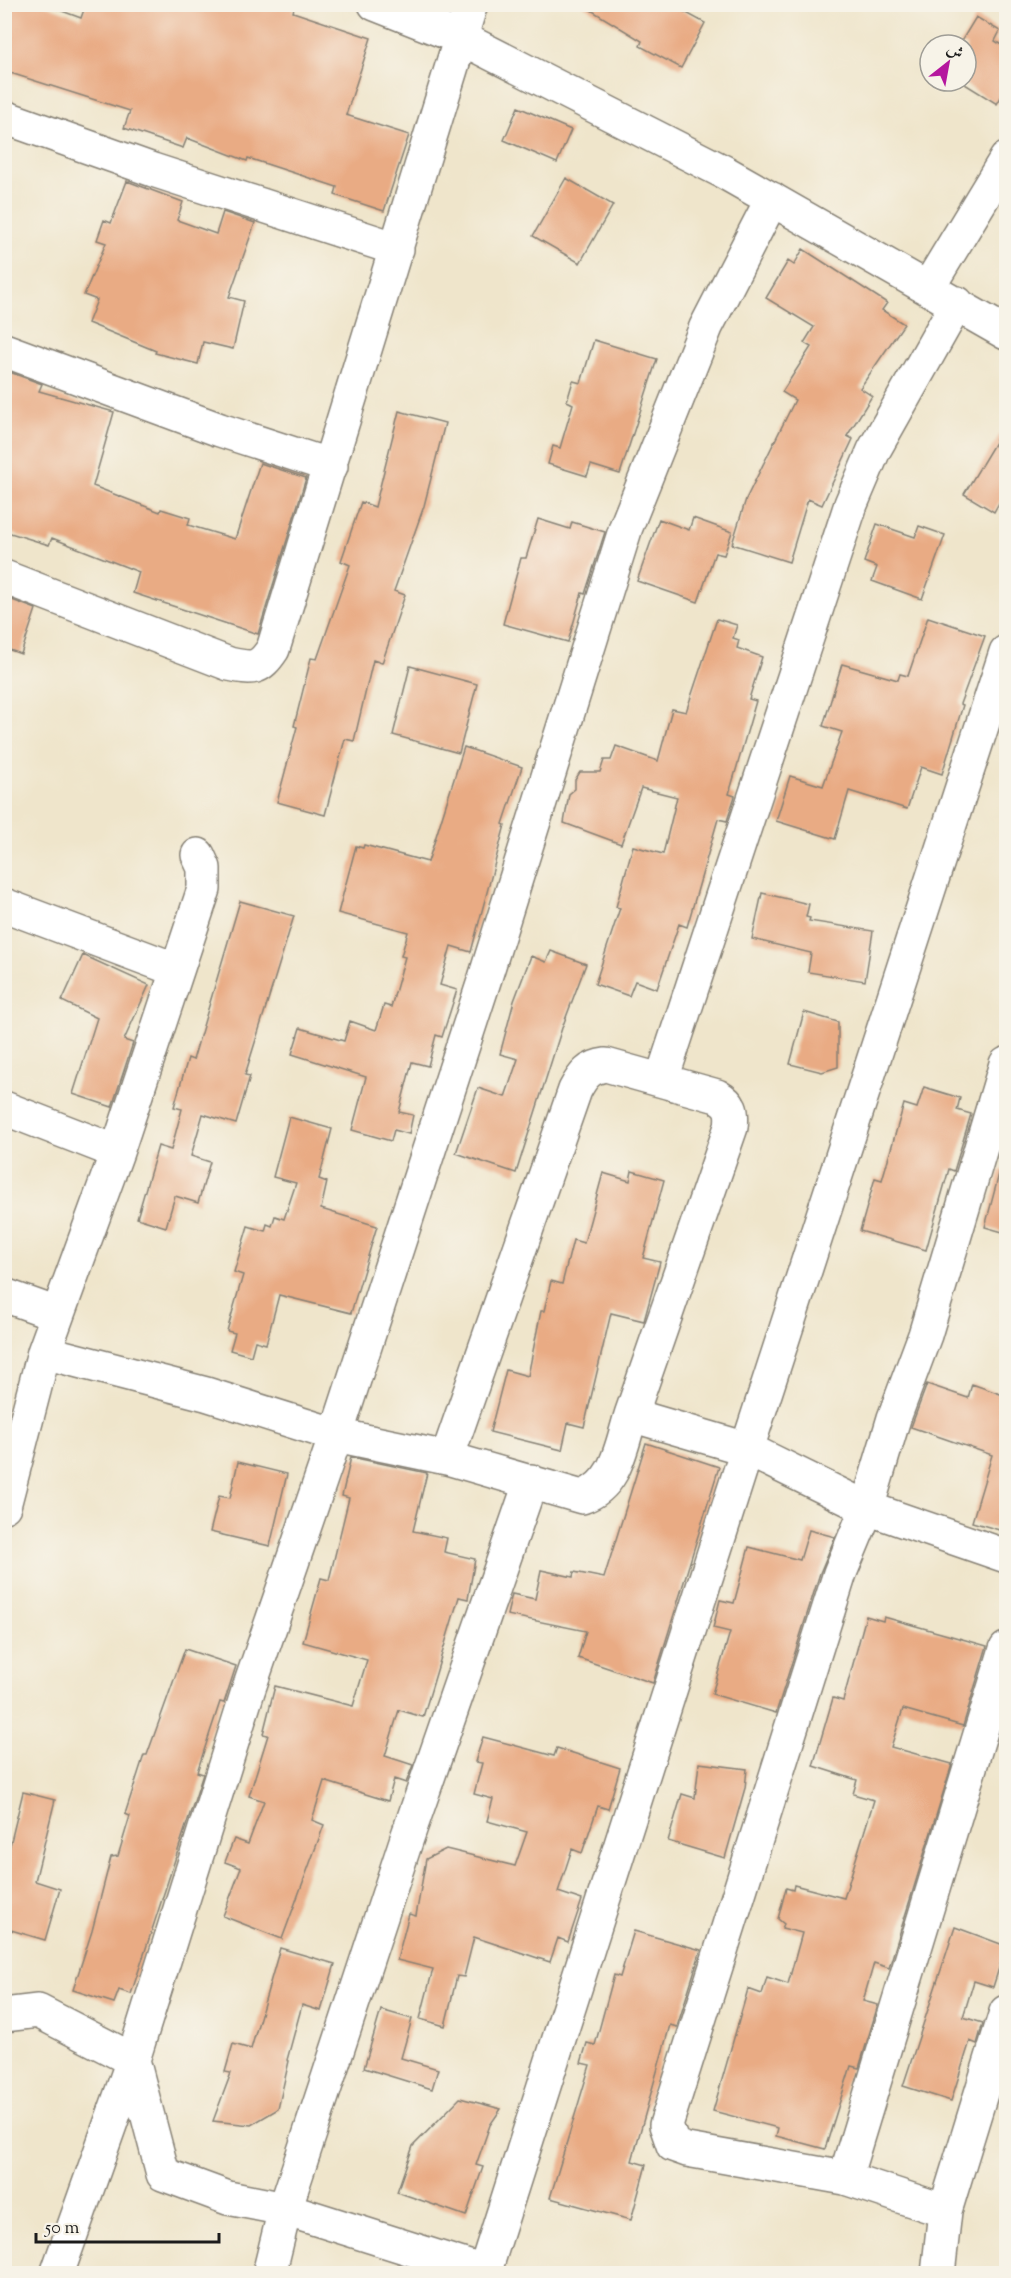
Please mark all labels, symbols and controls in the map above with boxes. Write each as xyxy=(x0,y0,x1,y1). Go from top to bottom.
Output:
north arrow xyxy=(918,33,978,93)
text: ش xyxy=(942,38,967,66)
scale bar xyxy=(36,2206,219,2244)
text: 50 m xyxy=(44,2216,80,2242)

